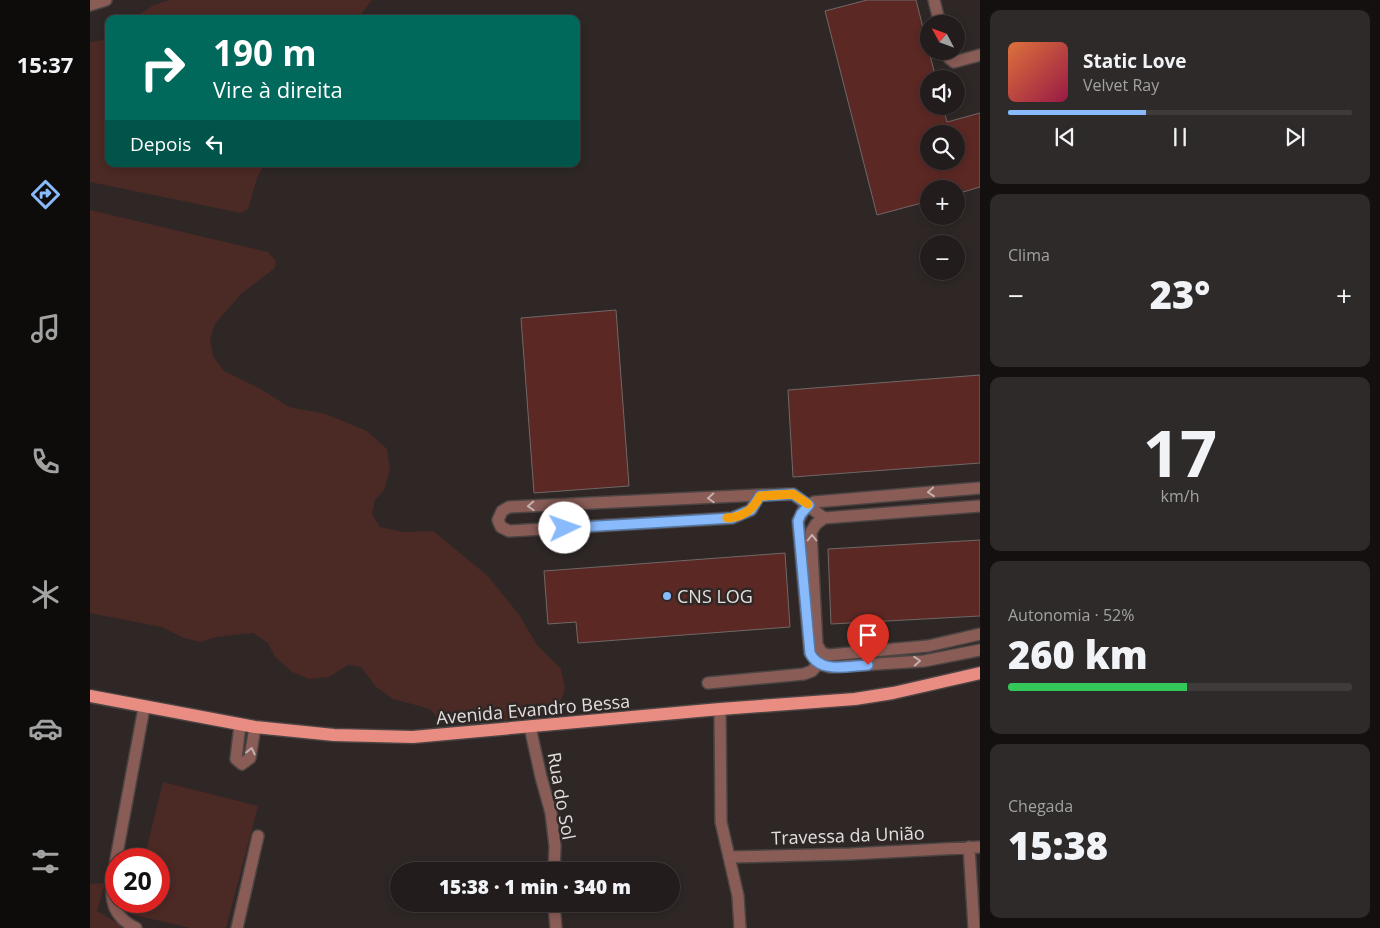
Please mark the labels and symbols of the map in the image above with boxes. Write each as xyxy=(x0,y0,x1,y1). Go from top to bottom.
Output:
north arrow xyxy=(920,15,965,60)
one-way arrow xyxy=(927,486,935,497)
one-way arrow xyxy=(707,492,715,503)
one-way arrow xyxy=(527,501,535,512)
position arrow xyxy=(538,501,590,553)
one-way arrow xyxy=(807,534,817,542)
place label: CNS LOG xyxy=(677,584,753,608)
marker: CNS LOG xyxy=(661,590,673,602)
pin xyxy=(847,614,889,665)
one-way arrow xyxy=(913,656,921,667)
street label: Avenida Evandro Bessa xyxy=(435,689,631,729)
one-way arrow xyxy=(245,747,255,756)
street label: Rua do Sol xyxy=(542,750,582,842)
street label: Travessa da União xyxy=(771,820,925,850)
speed limit sign: 20 xyxy=(105,848,170,913)

